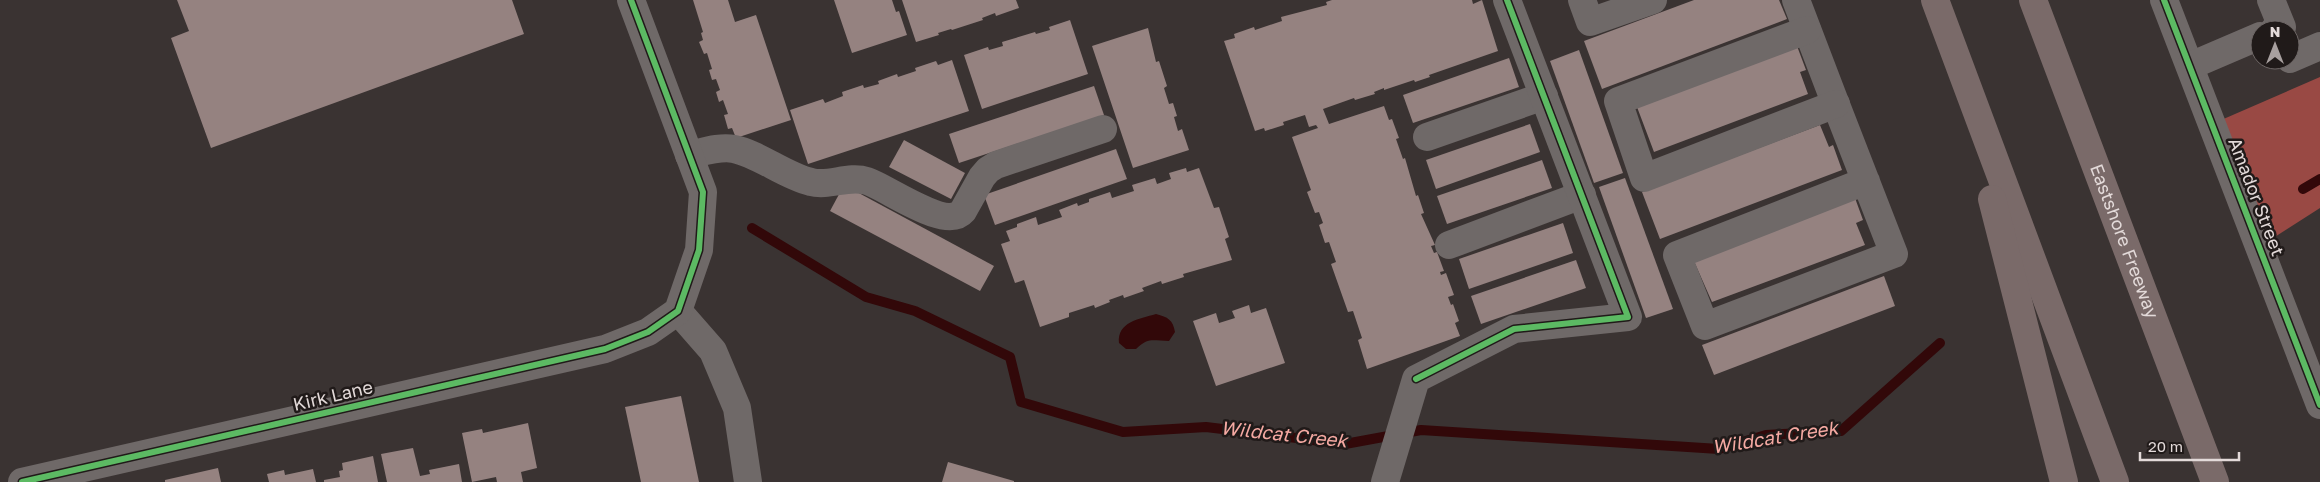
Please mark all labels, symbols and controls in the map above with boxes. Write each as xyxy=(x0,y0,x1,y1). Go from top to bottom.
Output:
north arrow xyxy=(2250,20,2300,70)
text: N xyxy=(2270,23,2280,40)
street label: Amador Street xyxy=(2224,134,2290,259)
street label: Eastshore Freeway xyxy=(2086,161,2164,321)
street label: Kirk Lane xyxy=(291,375,375,415)
water label: Wildcat Creek xyxy=(1220,415,1351,452)
water label: Wildcat Creek xyxy=(1710,415,1842,458)
scale bar xyxy=(2140,430,2239,462)
text: 20 m xyxy=(2148,437,2183,455)

